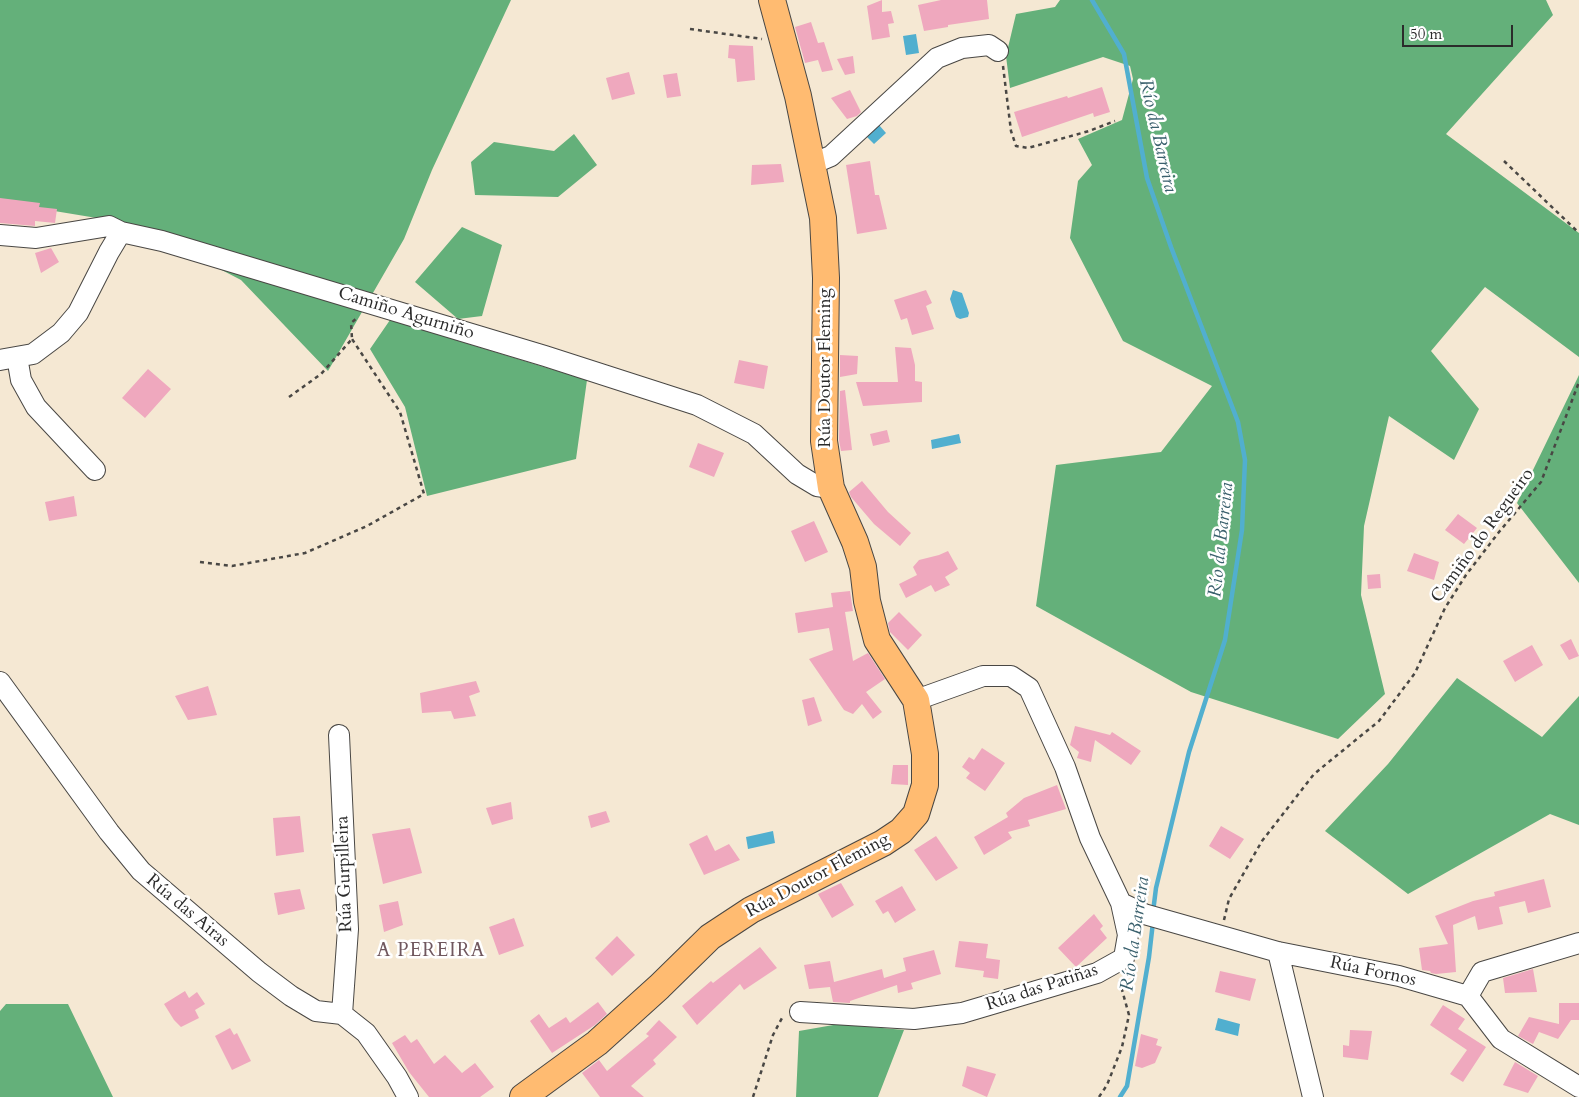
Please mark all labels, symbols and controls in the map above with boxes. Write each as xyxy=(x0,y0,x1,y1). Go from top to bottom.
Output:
scale bar xyxy=(1404,15,1515,47)
text: 50 m xyxy=(1410,24,1442,44)
water label: Río da Barreira xyxy=(1133,77,1181,195)
street label: Camiño Agurniño xyxy=(335,283,477,345)
street label: Rúa Doutor Fleming xyxy=(815,288,837,448)
street label: Camiño do Regueiro xyxy=(1427,465,1539,607)
water label: Río da Barreira xyxy=(1205,481,1239,599)
street label: Rúa Gurpilleira xyxy=(332,815,358,933)
street label: Rúa Doutor Fleming xyxy=(742,829,894,923)
street label: Rúa das Airas xyxy=(141,870,233,952)
water label: Río da Barreira xyxy=(1117,875,1155,993)
district label: A PEREIRA xyxy=(376,941,486,963)
street label: Rúa Fornos xyxy=(1328,952,1418,992)
street label: Rúa das Patiñas xyxy=(983,960,1101,1016)

